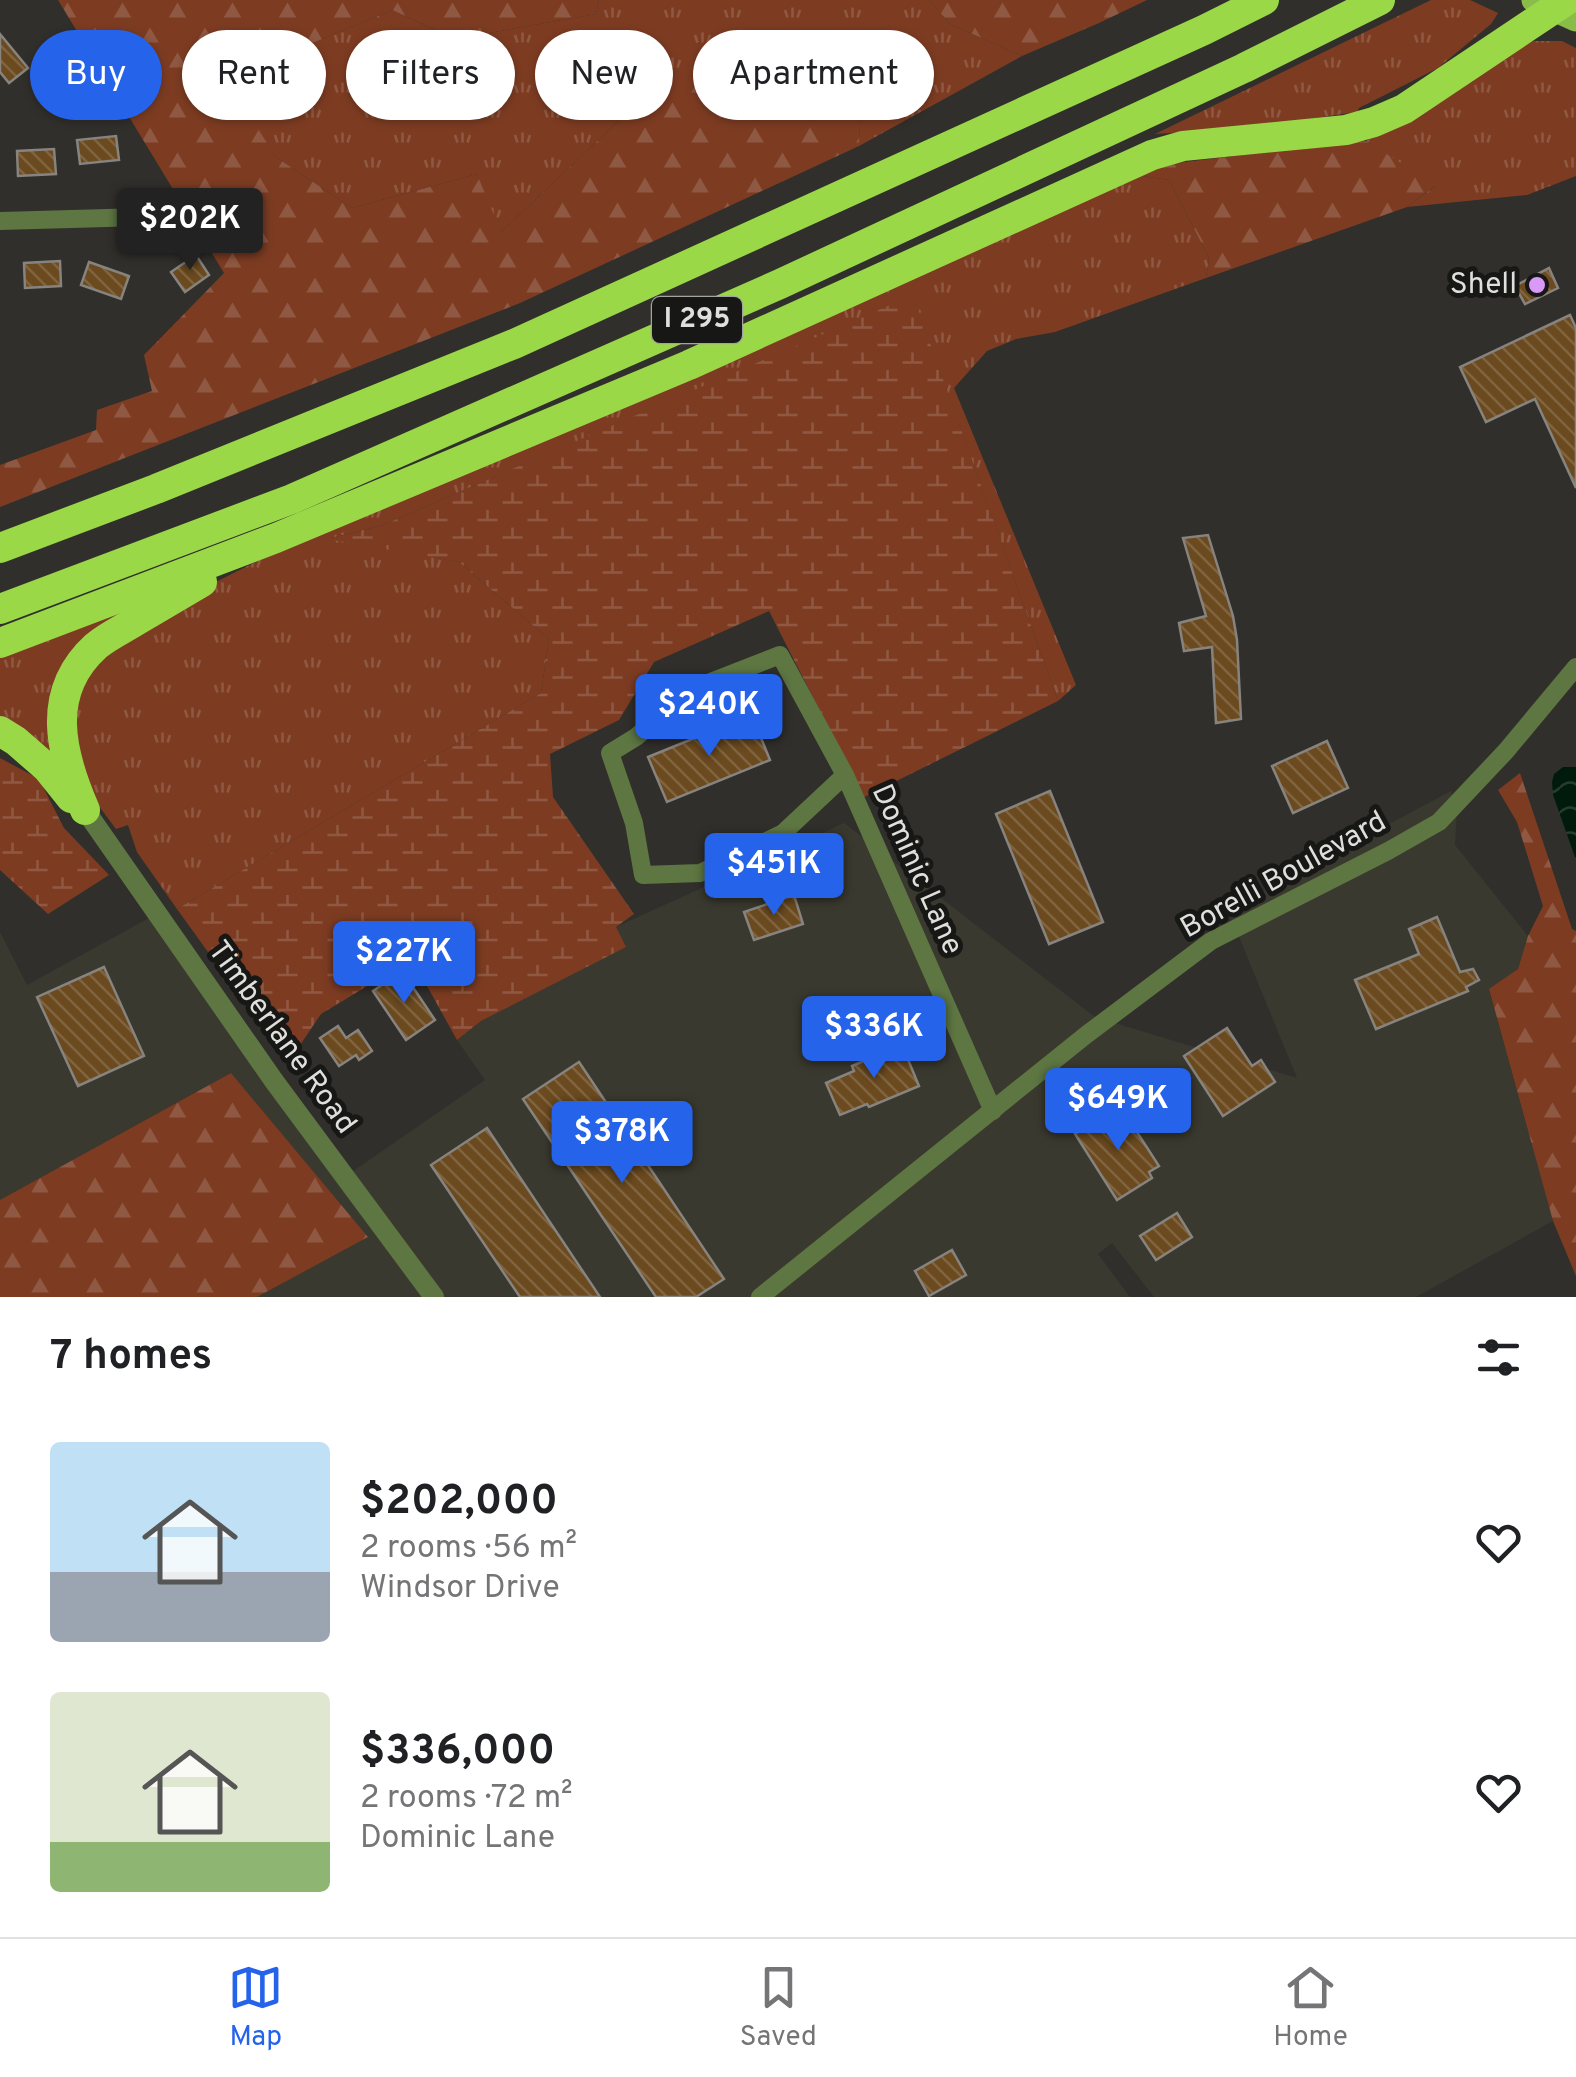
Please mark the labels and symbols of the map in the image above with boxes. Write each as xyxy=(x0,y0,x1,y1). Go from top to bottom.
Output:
pin: $202K xyxy=(120,188,260,273)
place label: Shell xyxy=(1450,267,1517,304)
marker: Shell xyxy=(1526,274,1548,296)
road number: I 295 xyxy=(652,297,742,343)
pin: $240K xyxy=(639,674,779,759)
street label: Dominic Lane xyxy=(862,779,970,961)
street label: Borelli Boulevard xyxy=(1175,804,1393,948)
pin: $451K xyxy=(704,833,844,918)
pin: $227K xyxy=(334,921,474,1006)
street label: Timberlane Road xyxy=(198,934,364,1142)
pin: $336K xyxy=(804,996,944,1081)
pin: $649K xyxy=(1048,1068,1188,1153)
pin: $378K xyxy=(552,1101,692,1186)

